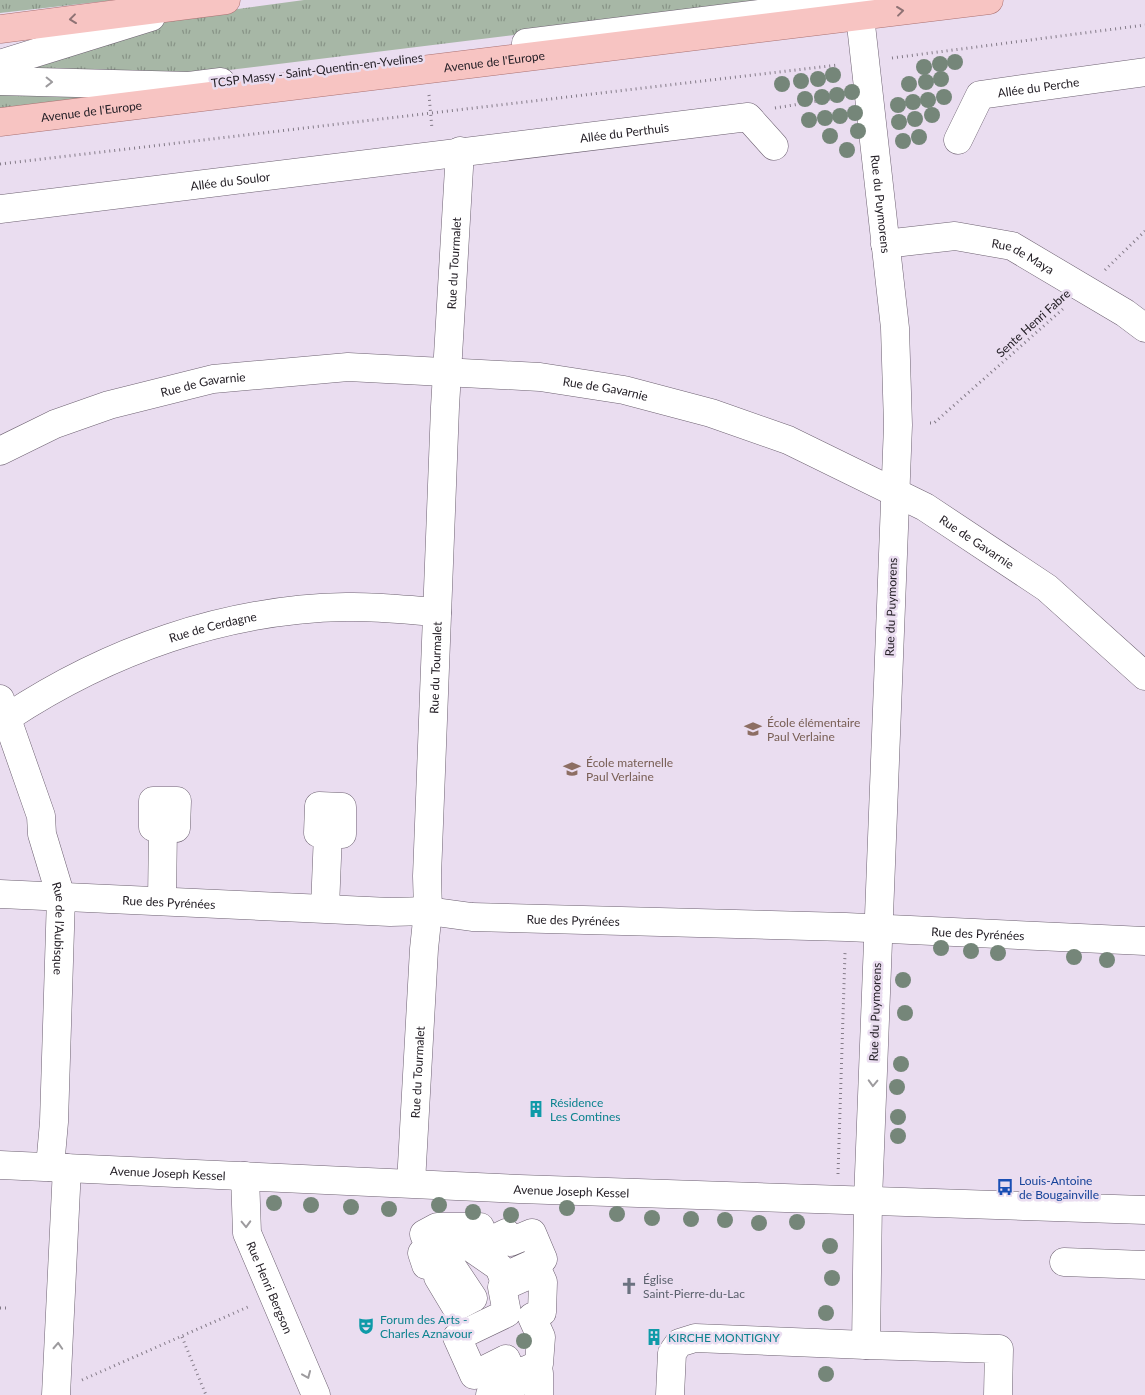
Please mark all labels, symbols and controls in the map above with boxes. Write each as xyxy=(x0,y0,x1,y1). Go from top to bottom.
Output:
one-way arrow xyxy=(897,6,905,17)
one-way arrow xyxy=(69,13,77,24)
street label: Avenue de l'Europe xyxy=(443,47,546,75)
street label: TCSP Massy - Saint-Quentin-en-Yvelines xyxy=(210,50,424,90)
street label: Allée du Perche xyxy=(997,74,1080,100)
one-way arrow xyxy=(45,77,53,87)
street label: Avenue de l'Europe xyxy=(40,97,143,124)
street label: Allée du Perthuis xyxy=(579,119,670,145)
street label: Rue du Puymorens xyxy=(868,154,894,254)
street label: Allée du Soulor xyxy=(190,168,272,193)
street label: Rue du Tourmalet xyxy=(443,216,464,310)
street label: Rue de Maya xyxy=(990,235,1057,277)
street label: Sente Henri Fabre xyxy=(993,286,1073,360)
street label: Rue de Gavarnie xyxy=(159,369,246,399)
street label: Rue de Gavarnie xyxy=(562,373,650,404)
street label: Rue de Gavarnie xyxy=(937,511,1017,572)
street label: Rue du Puymorens xyxy=(882,557,900,657)
street label: Rue de Cerdagne xyxy=(167,608,258,645)
street label: Rue du Tourmalet xyxy=(426,621,444,714)
place label: École élémentaire Paul Verlaine xyxy=(767,715,860,744)
school or university icon: École élémentaire Paul Verlaine xyxy=(743,719,763,739)
place label: École maternelle Paul Verlaine xyxy=(586,755,673,784)
school or university icon: École maternelle Paul Verlaine xyxy=(562,759,582,779)
street label: Rue de l'Aubisque xyxy=(49,880,69,975)
street label: Rue des Pyrénées xyxy=(122,892,216,911)
street label: Rue des Pyrénées xyxy=(526,911,620,928)
street label: Rue des Pyrénées xyxy=(931,924,1025,943)
street label: Rue du Puymorens xyxy=(866,962,884,1062)
street label: Rue du Tourmalet xyxy=(407,1025,427,1119)
one-way arrow xyxy=(868,1079,878,1087)
place label: Résidence Les Comtines xyxy=(550,1095,620,1124)
building icon: Résidence Les Comtines xyxy=(526,1099,546,1119)
street label: Avenue Joseph Kessel xyxy=(110,1163,226,1183)
place label: Louis-Antoine de Bougainville xyxy=(1019,1173,1099,1202)
bus stop icon: Louis-Antoine de Bougainville xyxy=(995,1177,1015,1197)
street label: Avenue Joseph Kessel xyxy=(513,1181,629,1200)
one-way arrow xyxy=(241,1221,252,1229)
street label: Rue Henri Bergson xyxy=(244,1239,296,1336)
place label: Église Saint-Pierre-du-Lac xyxy=(643,1272,745,1301)
church icon: Église Saint-Pierre-du-Lac xyxy=(619,1276,639,1296)
place label: Forum des Arts - Charles Aznavour xyxy=(380,1312,473,1341)
theatre icon: Forum des Arts - Charles Aznavour xyxy=(356,1316,376,1336)
building icon: KIRCHE MONTIGNY xyxy=(644,1327,664,1347)
place label: KIRCHE MONTIGNY xyxy=(668,1330,780,1345)
one-way arrow xyxy=(53,1342,64,1350)
one-way arrow xyxy=(301,1370,312,1379)

